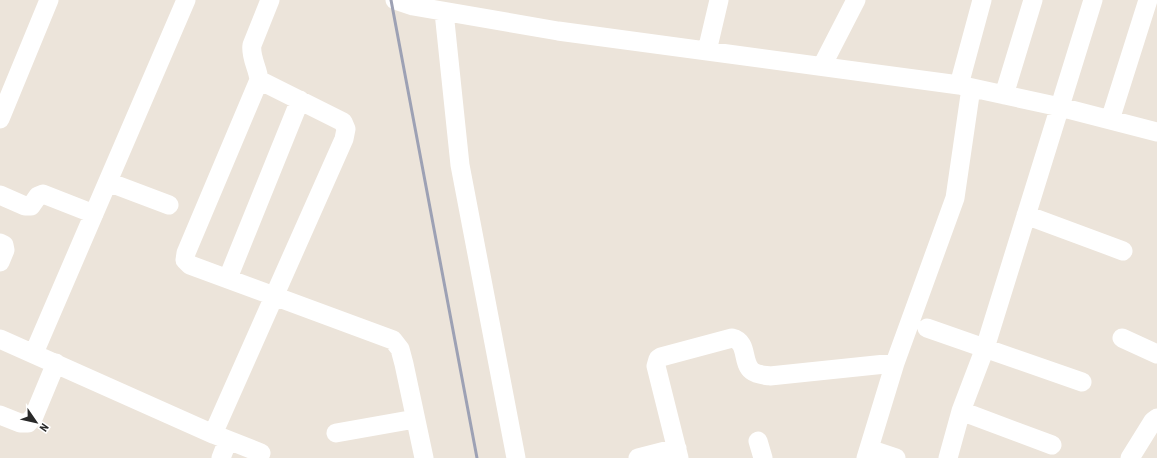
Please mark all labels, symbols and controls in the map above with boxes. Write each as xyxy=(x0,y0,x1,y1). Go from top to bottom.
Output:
north arrow xyxy=(16,402,56,442)
text: N xyxy=(36,421,51,434)

